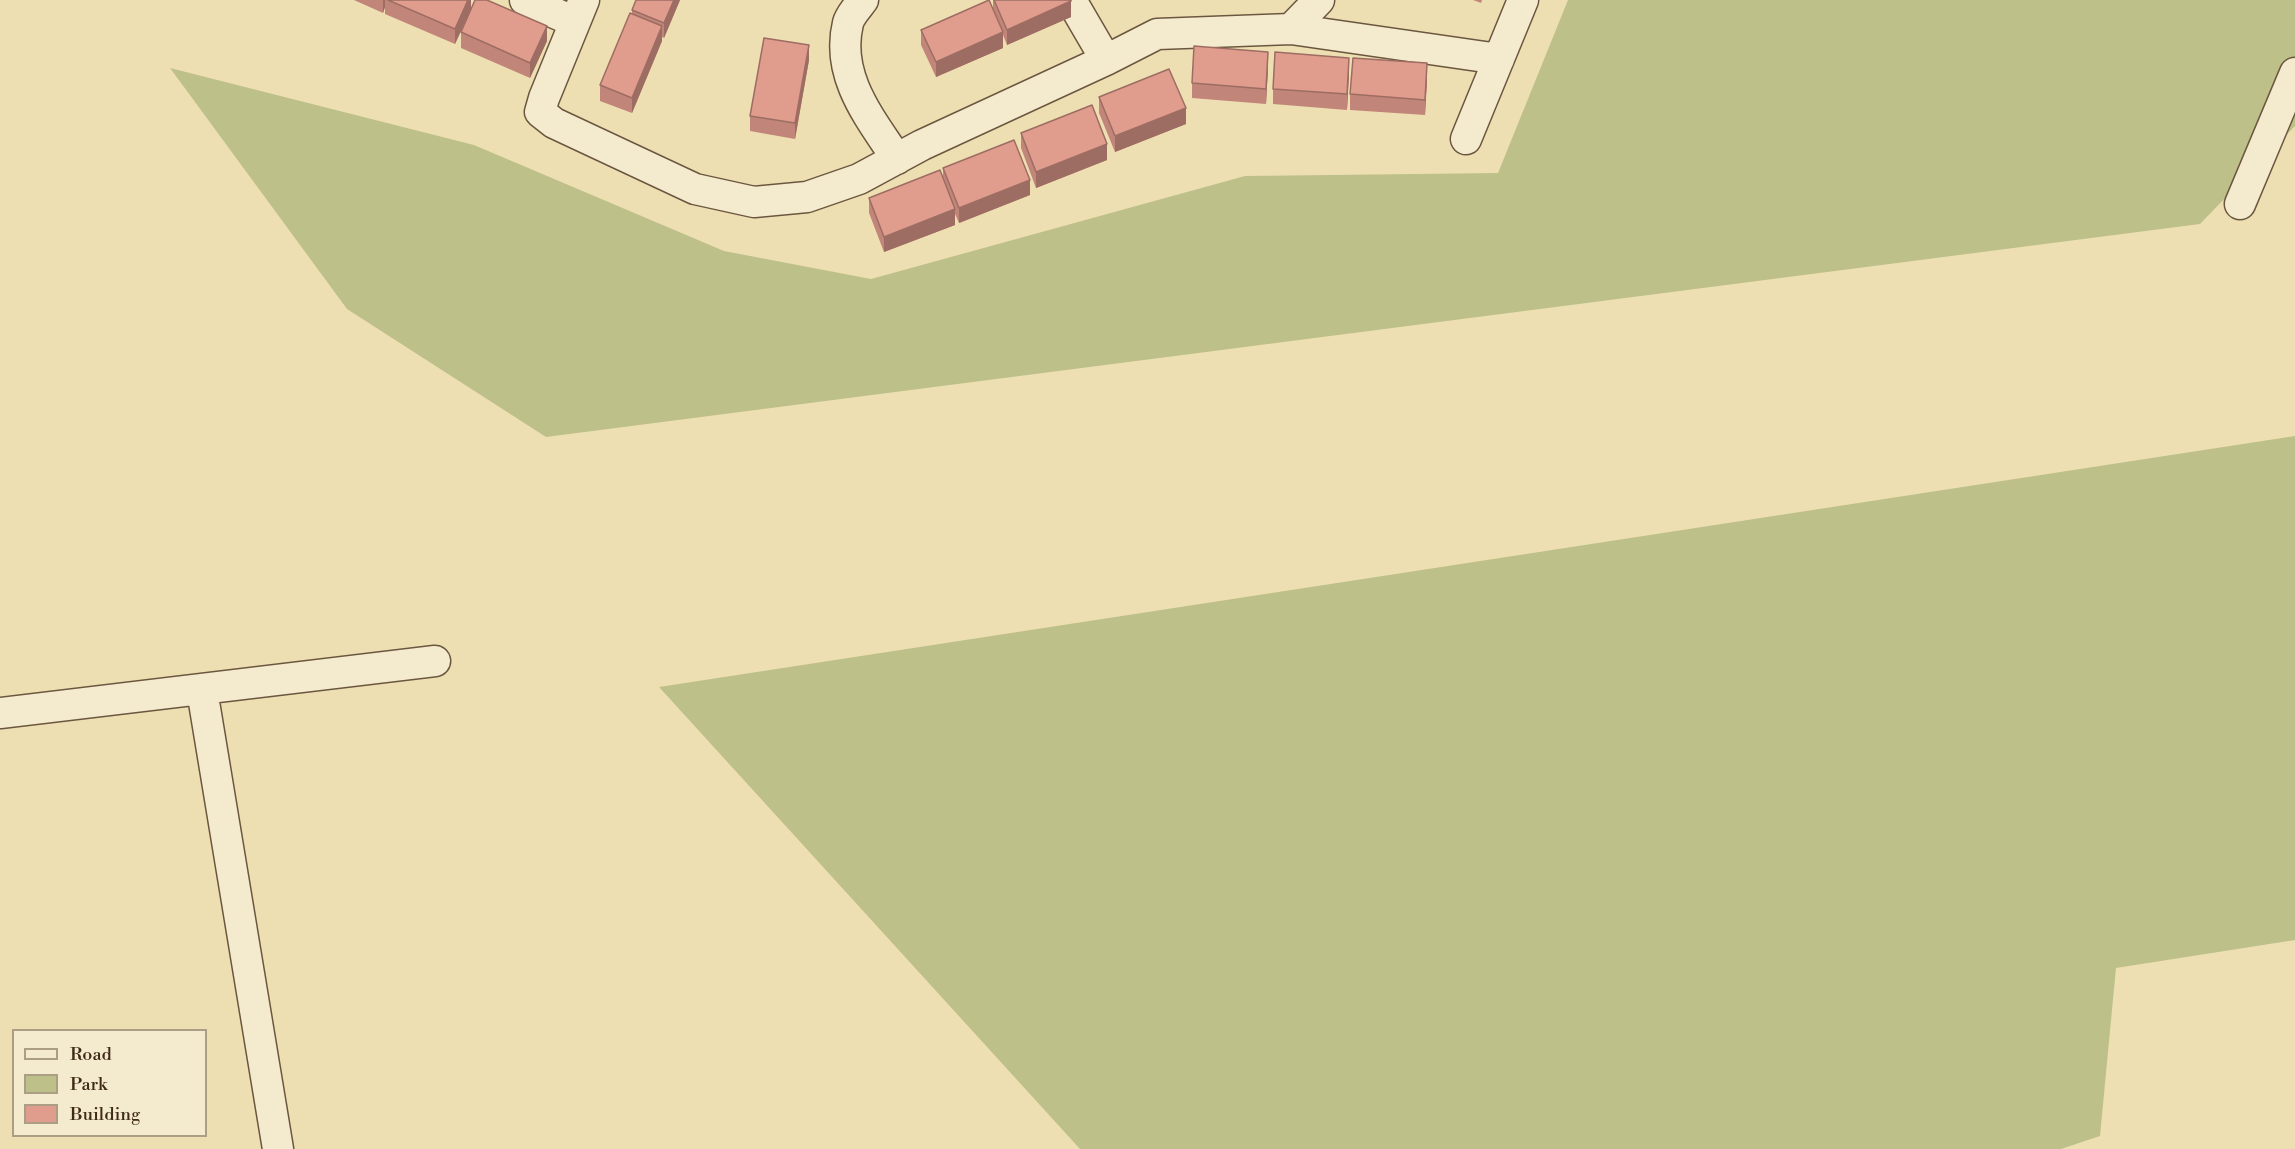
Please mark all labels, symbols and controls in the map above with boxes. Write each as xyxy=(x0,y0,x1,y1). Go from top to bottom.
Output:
legend xyxy=(12,1029,207,1137)
text: Road xyxy=(70,1043,112,1066)
text: Park xyxy=(70,1073,107,1096)
text: Building xyxy=(70,1103,140,1126)

